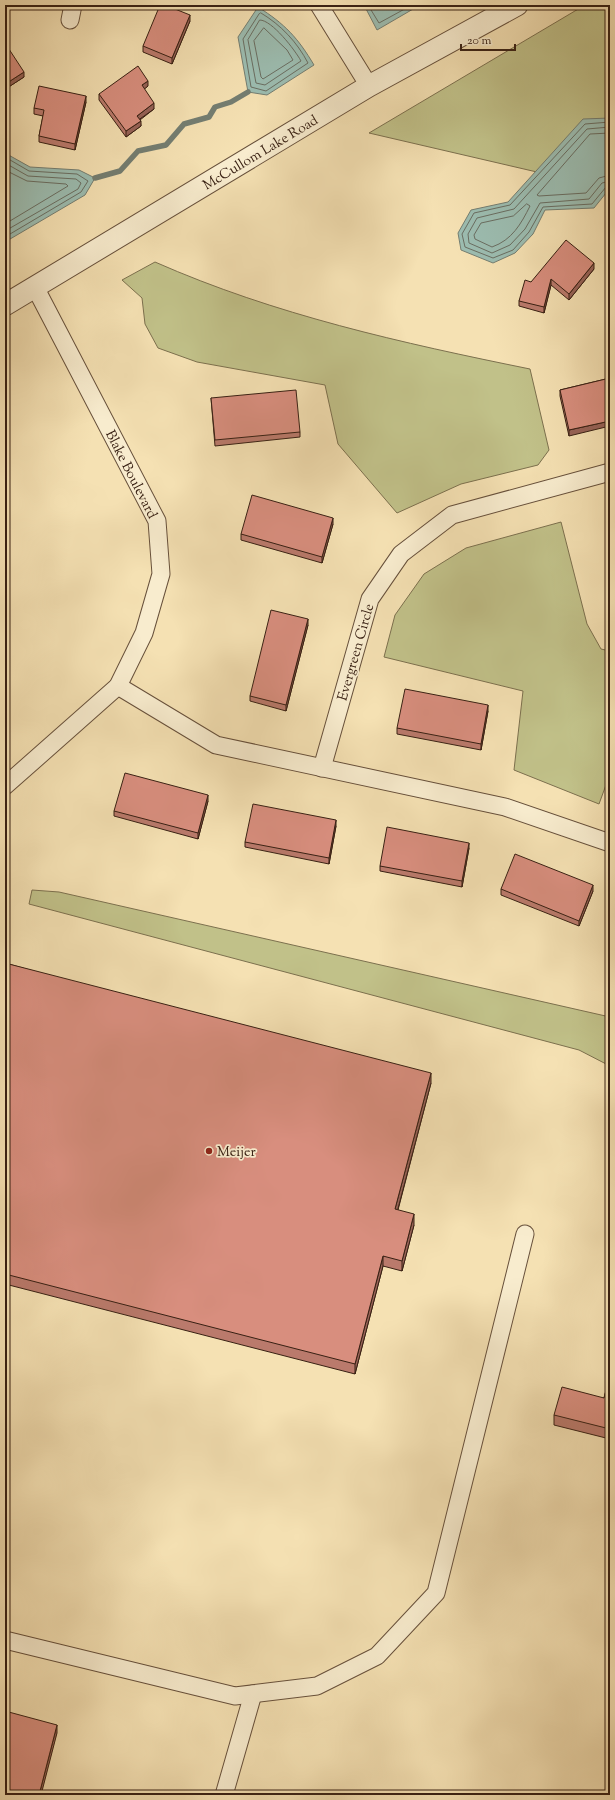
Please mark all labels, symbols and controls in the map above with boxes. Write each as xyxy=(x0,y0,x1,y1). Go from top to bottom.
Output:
scale bar xyxy=(461,26,515,52)
text: 20 m xyxy=(467,32,492,50)
street label: McCullom Lake Road xyxy=(200,111,323,196)
street label: Blake Boulevard xyxy=(99,427,161,523)
street label: Evergreen Circle xyxy=(333,602,380,704)
place label: Meijer xyxy=(217,1143,257,1163)
marker: Meijer xyxy=(204,1146,214,1156)

